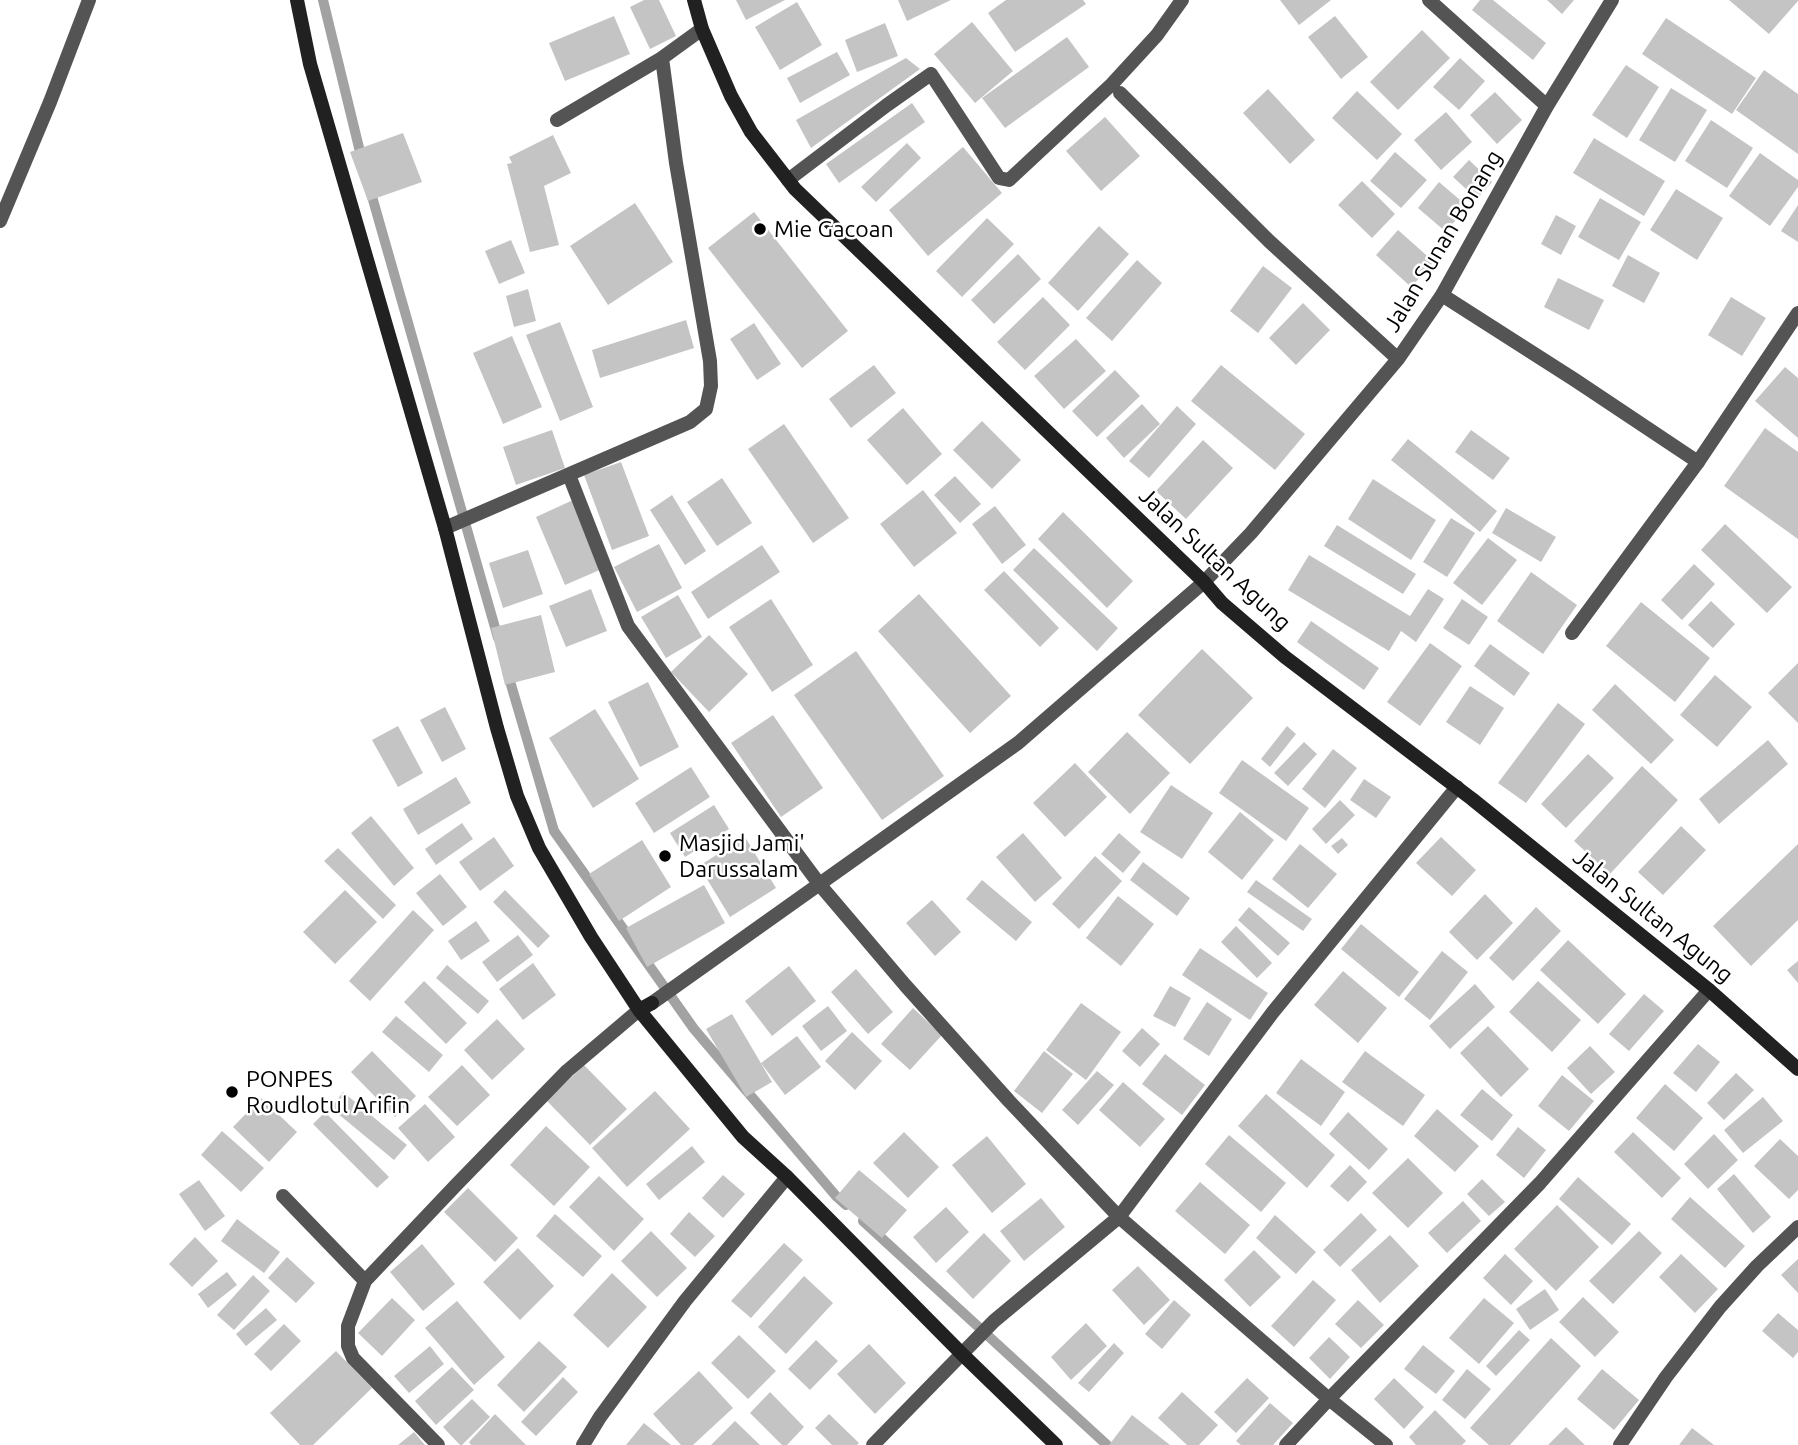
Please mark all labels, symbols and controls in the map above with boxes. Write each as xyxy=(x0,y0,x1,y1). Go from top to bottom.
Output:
street label: Jalan Sunan Bonang xyxy=(1378,145,1508,337)
place label: Mie Gacoan xyxy=(774,215,894,243)
marker: Mie Gacoan xyxy=(752,221,768,237)
street label: Jalan Sultan Agung xyxy=(1133,482,1297,636)
place label: Masjid Jami' Darussalam xyxy=(679,829,805,883)
street label: Jalan Sultan Agung xyxy=(1568,843,1738,989)
marker: Masjid Jami' Darussalam xyxy=(657,848,673,864)
place label: PONPES Roudlotul Arifin xyxy=(246,1065,410,1119)
marker: PONPES Roudlotul Arifin xyxy=(224,1084,240,1100)

